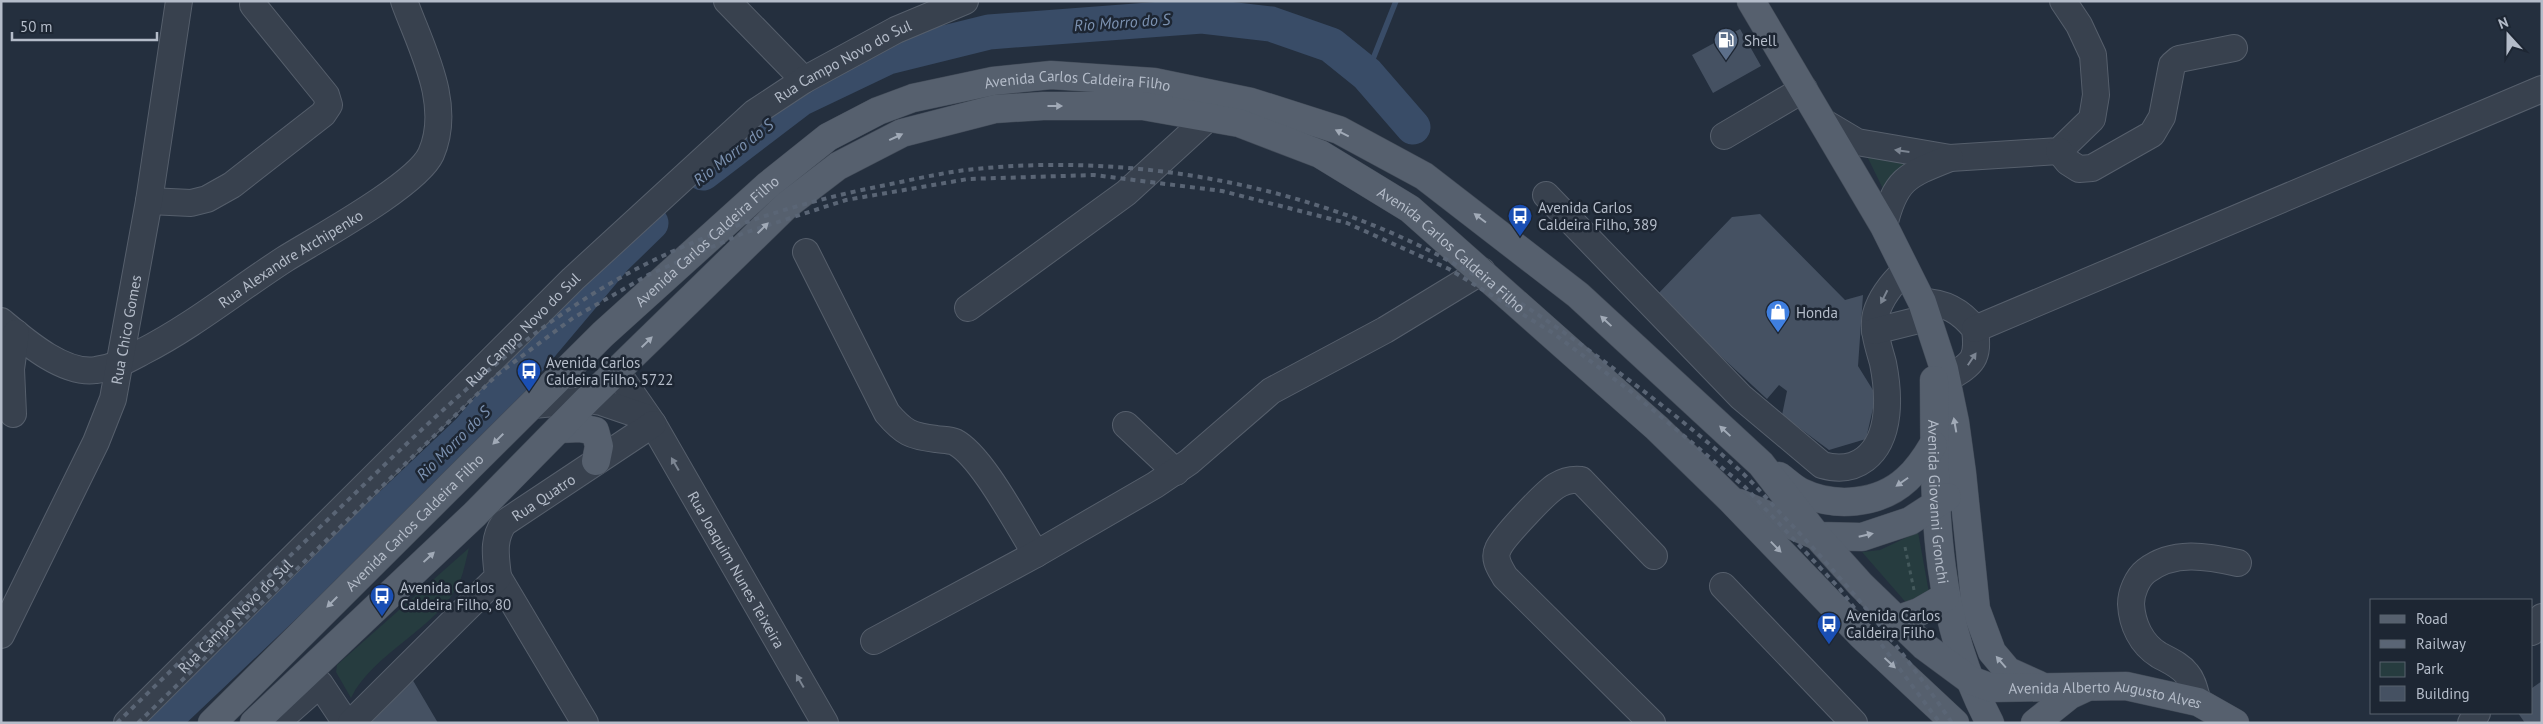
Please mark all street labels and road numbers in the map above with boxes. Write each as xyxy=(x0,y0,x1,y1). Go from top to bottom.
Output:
street label: Rua Campo Novo do Sul xyxy=(770,15,915,107)
street label: Avenida Carlos Caldeira Filho xyxy=(982,65,1173,95)
street label: Avenida Carlos Caldeira Filho xyxy=(631,171,782,310)
street label: Avenida Carlos Caldeira Filho xyxy=(1374,182,1530,316)
street label: Rua Alexandre Archipenko xyxy=(214,205,366,312)
street label: Rua Campo Novo do Sul xyxy=(461,268,584,390)
street label: Rua Chico Gomes xyxy=(106,273,145,386)
street label: Avenida Giovanni Gronchi xyxy=(1925,420,1954,585)
street label: Avenida Carlos Caldeira Filho xyxy=(341,449,487,595)
street label: Rua Quatro xyxy=(508,469,579,525)
street label: Rua Joaquim Nunes Teixeira xyxy=(684,487,789,651)
street label: Rua Campo Novo do Sul xyxy=(173,554,296,677)
street label: Avenida Alberto Augusto Alves xyxy=(2008,676,2206,712)

